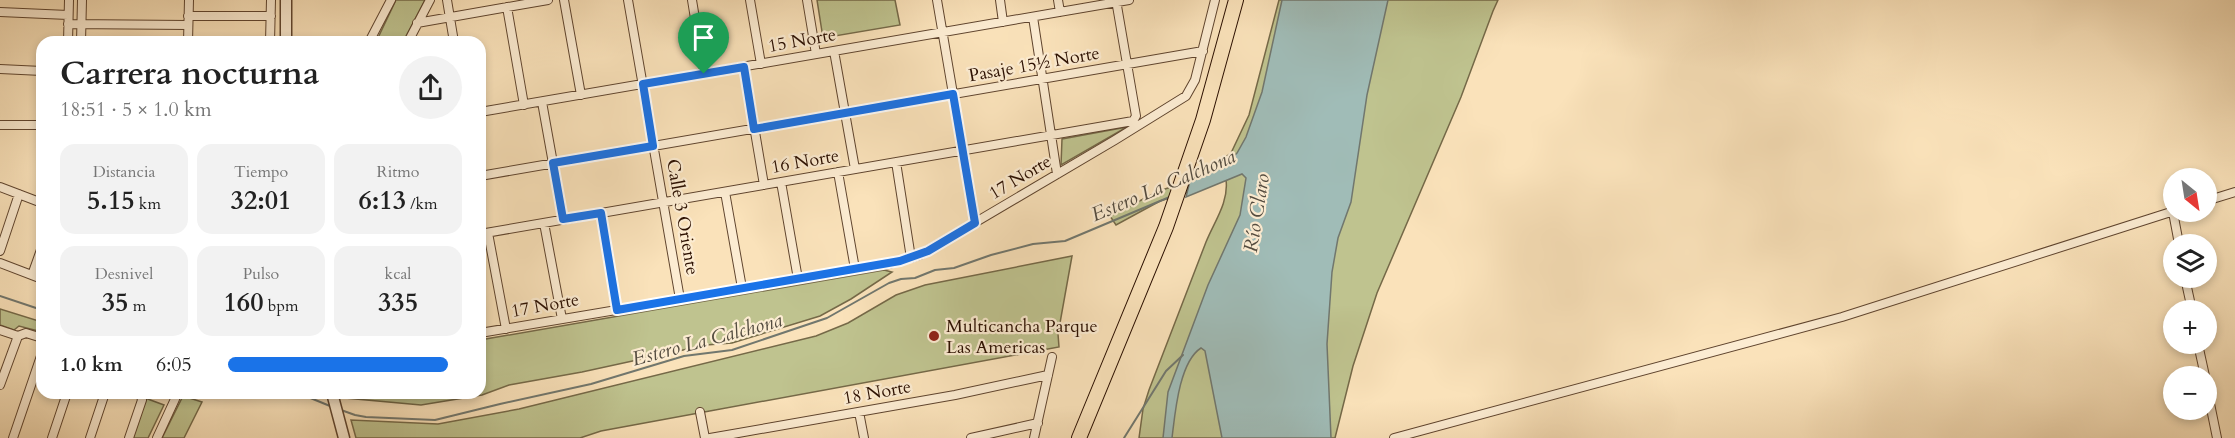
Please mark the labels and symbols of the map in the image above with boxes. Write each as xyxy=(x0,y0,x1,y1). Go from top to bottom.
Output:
pin xyxy=(678,12,729,74)
street label: 15 Norte xyxy=(766,22,838,59)
street label: Pasaje 15½ Norte xyxy=(967,41,1102,88)
street label: 16 Norte xyxy=(769,143,841,180)
water label: Estero La Calchona xyxy=(1087,143,1240,228)
street label: 17 Norte xyxy=(984,149,1056,206)
street label: Calle 3 Oriente xyxy=(660,157,705,277)
north arrow xyxy=(2163,168,2217,222)
water label: Río Claro xyxy=(1237,172,1276,254)
street label: 17 Norte xyxy=(509,287,581,324)
water label: Estero La Calchona xyxy=(629,306,785,372)
place label: Multicancha Parque Las Americas xyxy=(946,314,1098,360)
marker: Multicancha Parque Las Americas xyxy=(927,329,941,343)
street label: 18 Norte xyxy=(841,374,913,411)

